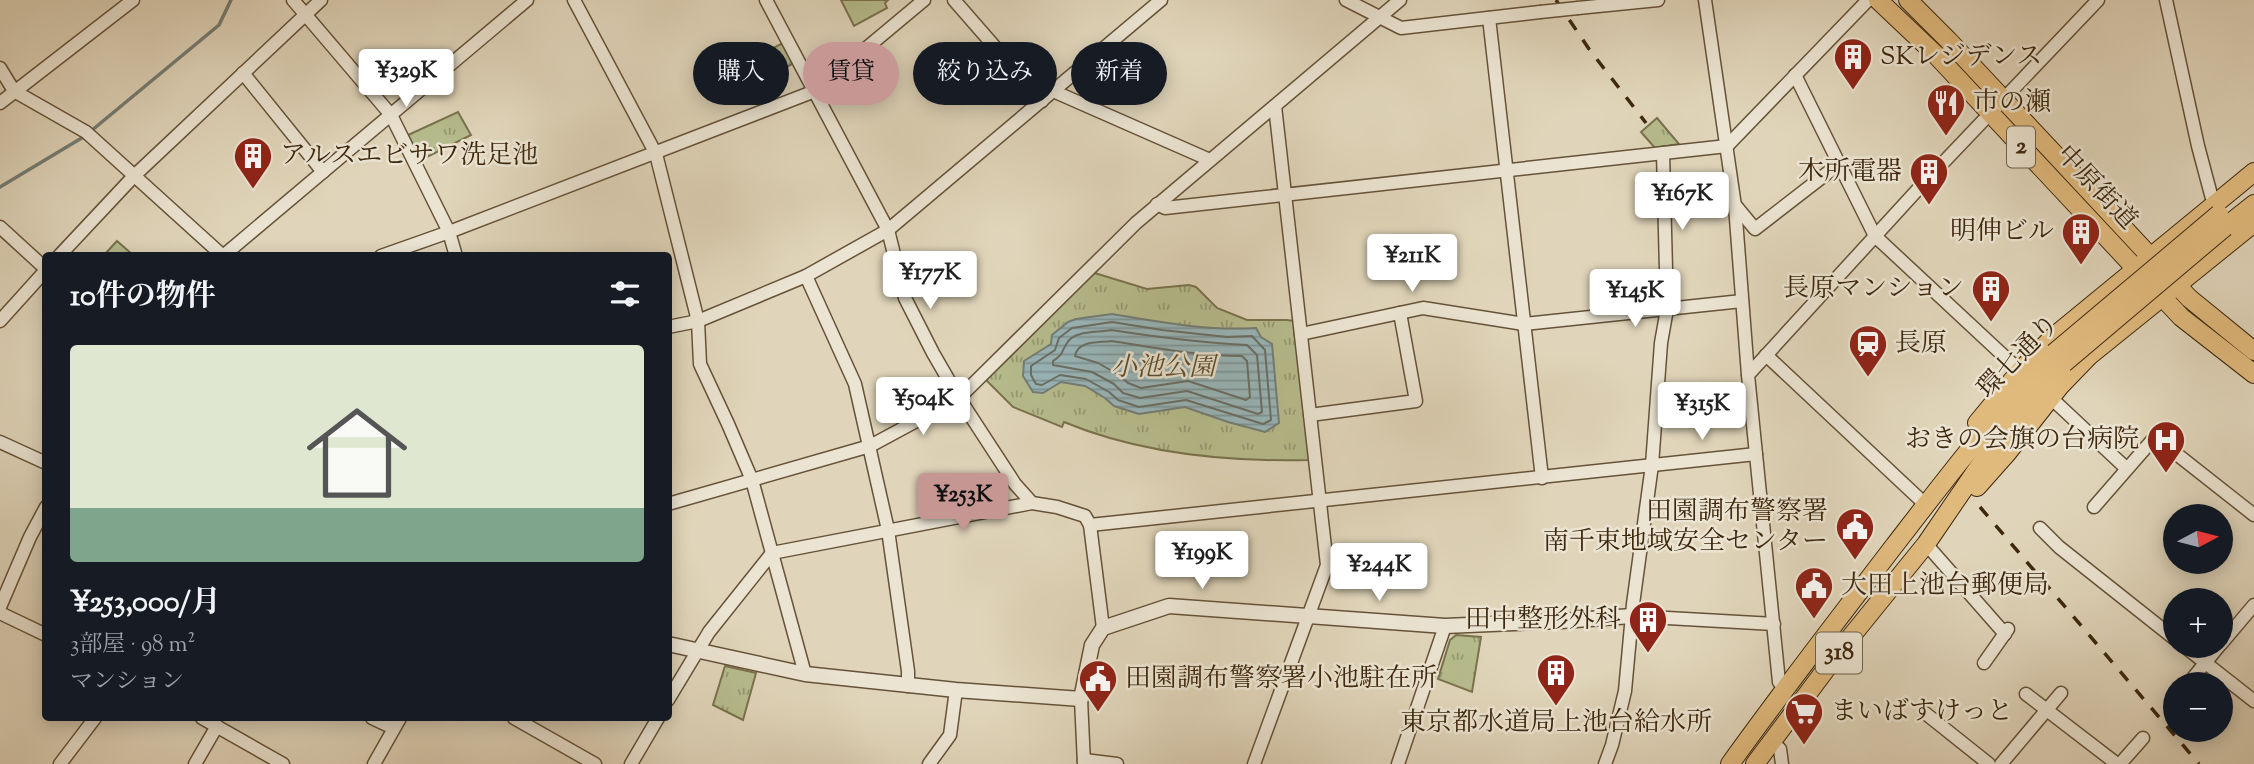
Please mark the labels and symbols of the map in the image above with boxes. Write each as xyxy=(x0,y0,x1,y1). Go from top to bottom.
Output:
building icon: SKレジデンス xyxy=(1832,36,1874,91)
place label: SKレジデンス xyxy=(1880,39,2042,76)
pin: ¥329K xyxy=(357,50,455,109)
restaurant icon: 市の瀬 xyxy=(1925,82,1967,137)
place label: 市の瀬 xyxy=(1973,85,2051,122)
road number: 2 xyxy=(2007,127,2035,168)
building icon: アルスエビサワ洗足池 xyxy=(232,135,274,190)
street label: 中原街道 xyxy=(2047,137,2145,239)
place label: アルスエビサワ洗足池 xyxy=(280,138,538,175)
building icon: 木所電器 xyxy=(1908,151,1950,206)
place label: 木所電器 xyxy=(1798,154,1902,191)
pin: ¥167K xyxy=(1633,173,1731,232)
building icon: 明伸ビル xyxy=(2060,211,2102,266)
place label: 明伸ビル xyxy=(1950,214,2054,251)
pin: ¥211K xyxy=(1363,234,1461,294)
pin: ¥177K xyxy=(881,252,979,311)
building icon: 長原マンション xyxy=(1970,268,2012,323)
pin: ¥145K xyxy=(1586,270,1684,329)
place label: 長原マンション xyxy=(1783,271,1964,308)
street label: 環七通り xyxy=(1970,307,2068,407)
station icon: 長原 xyxy=(1847,323,1889,378)
place label: 長原 xyxy=(1895,326,1947,363)
park label: 小池公園 xyxy=(1111,350,1219,387)
pin: ¥504K xyxy=(874,378,972,437)
pin: ¥315K xyxy=(1653,382,1751,442)
hospital icon: おきの会旗の台病院 xyxy=(2145,419,2187,474)
place label: おきの会旗の台病院 xyxy=(1905,422,2139,459)
pin: ¥253K xyxy=(914,474,1012,533)
place label: 田園調布警察署 南千束地域安全センター xyxy=(1543,494,1828,561)
north arrow xyxy=(2163,504,2233,574)
public building icon: 田園調布警察署 南千束地域安全センター xyxy=(1834,506,1876,561)
pin: ¥199K xyxy=(1153,532,1251,591)
pin: ¥244K xyxy=(1330,544,1428,603)
public building icon: 大田上池台郵便局 xyxy=(1793,565,1835,620)
place label: 大田上池台郵便局 xyxy=(1841,568,2049,605)
building icon: 田中整形外科 xyxy=(1627,599,1669,654)
place label: 田中整形外科 xyxy=(1465,602,1621,639)
road number: 318 xyxy=(1816,632,1862,674)
building icon: 東京都水道局上池台給水所 xyxy=(1535,652,1577,707)
public building icon: 田園調布警察署小池駐在所 xyxy=(1077,658,1119,713)
place label: 田園調布警察署小池駐在所 xyxy=(1125,661,1437,698)
supermarket icon: まいばすけっと xyxy=(1783,691,1825,746)
place label: まいばすけっと xyxy=(1831,694,2013,731)
place label: 東京都水道局上池台給水所 xyxy=(1400,705,1712,742)

